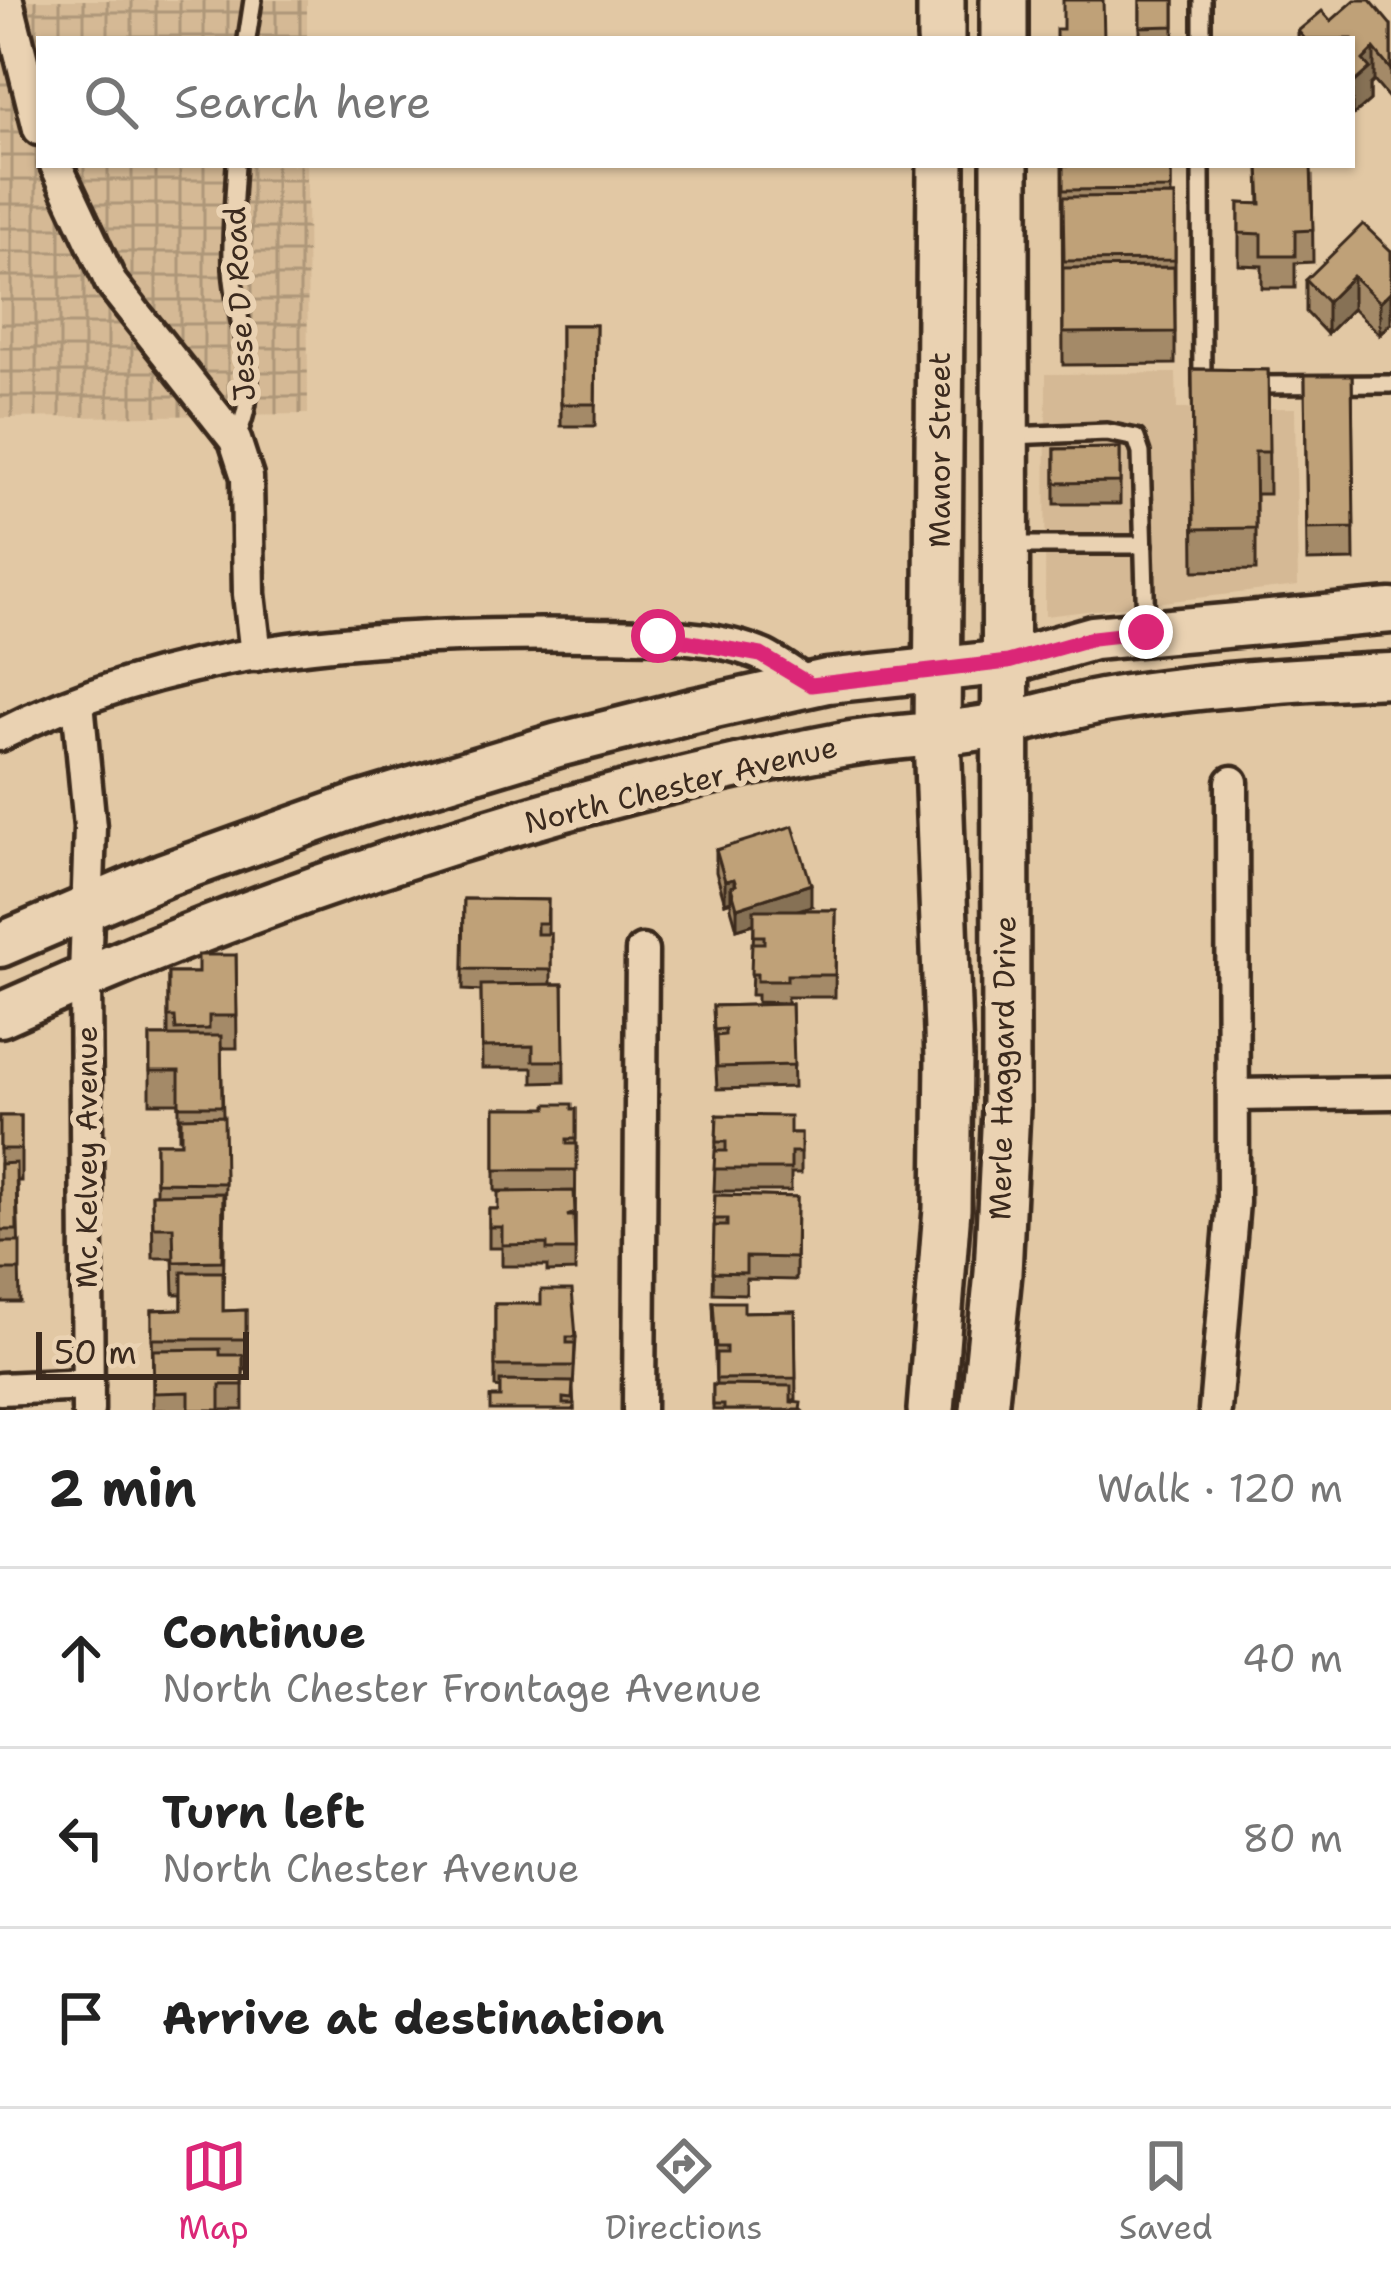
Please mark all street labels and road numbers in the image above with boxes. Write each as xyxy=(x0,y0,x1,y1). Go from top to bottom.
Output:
street label: Jesse D Road xyxy=(214,205,265,403)
street label: Manor Street xyxy=(919,352,960,548)
street label: North Chester Avenue xyxy=(520,726,842,843)
street label: Merle Haggard Drive xyxy=(979,915,1026,1221)
street label: Mc Kelvey Avenue xyxy=(66,1025,107,1289)

